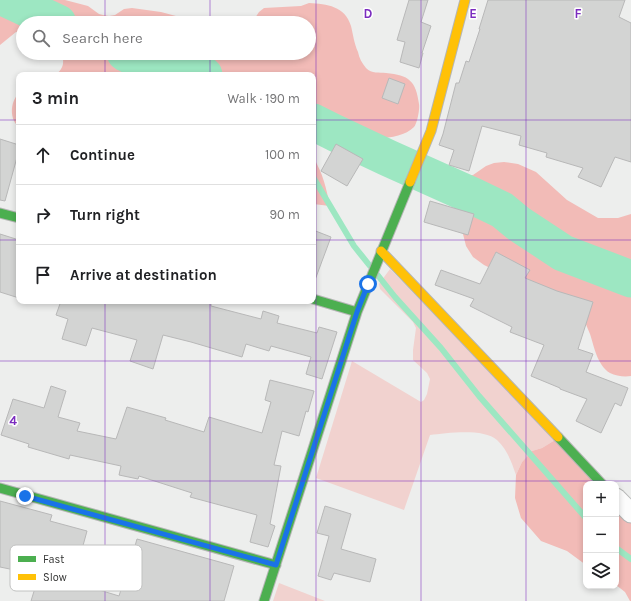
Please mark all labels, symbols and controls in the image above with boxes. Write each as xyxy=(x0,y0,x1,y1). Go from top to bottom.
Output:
text: D xyxy=(364,6,373,21)
text: E xyxy=(469,6,477,21)
text: F xyxy=(574,6,582,21)
search box xyxy=(16,16,316,60)
icon: search xyxy=(30,27,52,49)
text: Search here xyxy=(62,29,143,47)
text: 3 min xyxy=(32,88,79,108)
text: Walk · 190 m xyxy=(227,91,300,106)
icon: ahead xyxy=(32,144,54,166)
text: Continue xyxy=(70,146,135,164)
text: 100 m xyxy=(265,147,300,162)
icon: right xyxy=(32,204,54,226)
text: Turn right xyxy=(70,206,140,224)
text: 90 m xyxy=(269,207,300,222)
icon: arrive xyxy=(32,264,54,286)
text: Arrive at destination xyxy=(70,266,217,284)
route start xyxy=(359,275,377,293)
text: 4 xyxy=(9,413,17,428)
map controls xyxy=(583,481,619,589)
button: + xyxy=(583,481,619,517)
route end xyxy=(16,487,34,505)
button: − xyxy=(583,517,619,553)
legend xyxy=(10,545,142,591)
text: Fast xyxy=(43,553,64,566)
button: layers xyxy=(583,553,619,589)
text: Slow xyxy=(43,571,67,584)

